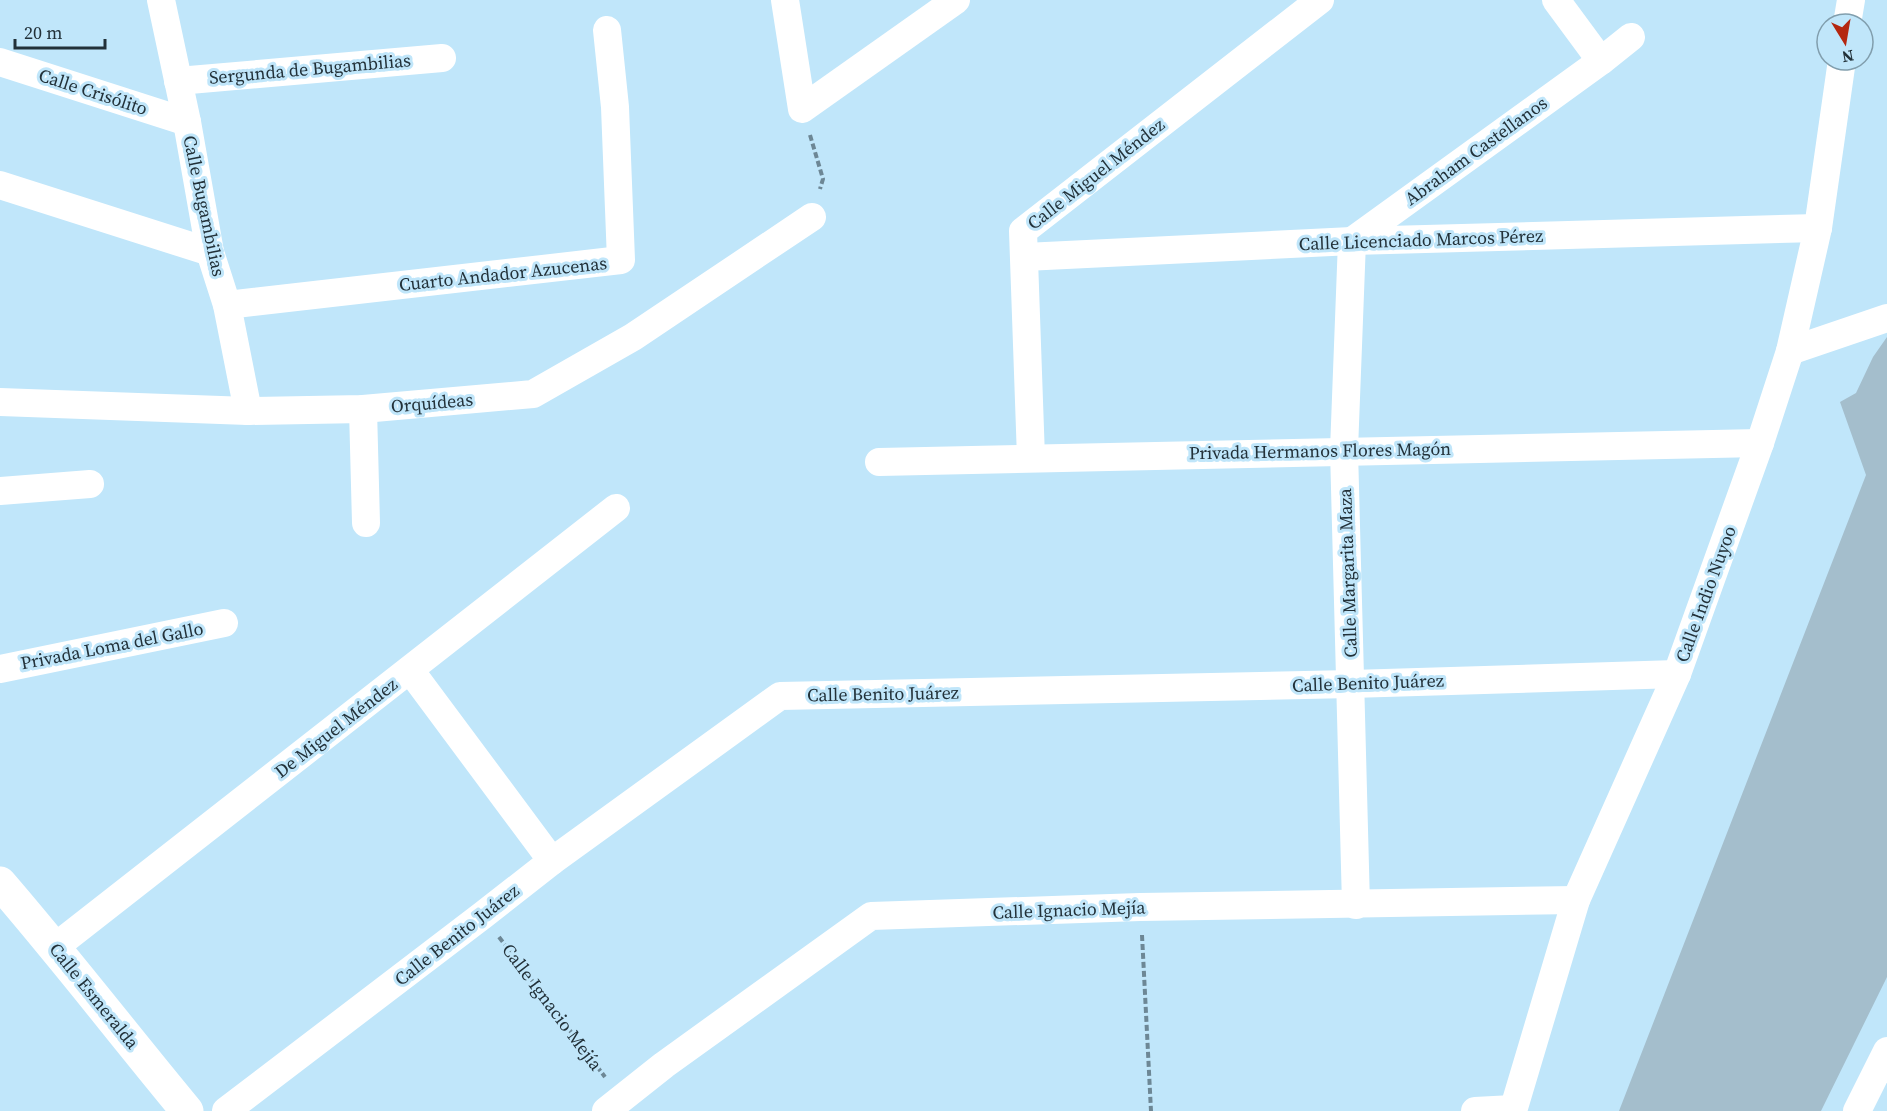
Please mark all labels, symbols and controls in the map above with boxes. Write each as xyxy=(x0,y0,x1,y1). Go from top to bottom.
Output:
scale bar xyxy=(15,12,105,50)
north arrow xyxy=(1815,12,1875,72)
text: 20 m xyxy=(24,20,62,45)
text: N xyxy=(1840,45,1856,69)
street label: Sergunda de Bugambilias xyxy=(208,47,412,90)
street label: Calle Crisólito xyxy=(36,62,151,121)
street label: Abraham Castellanos xyxy=(1399,90,1552,211)
street label: Calle Miguel Méndez xyxy=(1022,112,1170,235)
street label: Calle Bugambilias xyxy=(177,133,232,279)
street label: Calle Licenciado Marcos Pérez xyxy=(1298,223,1544,256)
street label: Cuarto Andador Azucenas xyxy=(398,250,608,297)
street label: Orquídeas xyxy=(390,386,474,419)
street label: Privada Hermanos Flores Magón xyxy=(1189,436,1451,465)
street label: Calle Margarita Maza xyxy=(1332,487,1363,658)
street label: Calle Indio Nuyoo xyxy=(1669,522,1742,666)
street label: Privada Loma del Gallo xyxy=(18,616,205,675)
street label: Calle Benito Juárez xyxy=(1292,667,1444,698)
street label: De Miguel Méndez xyxy=(269,672,402,783)
street label: Calle Benito Juárez xyxy=(807,680,959,707)
street label: Calle Benito Juárez xyxy=(389,878,524,991)
street label: Calle Ignacio Mejía xyxy=(992,894,1147,925)
street label: Calle Esmeralda xyxy=(44,937,145,1055)
street label: Calle Ignacio Mejía xyxy=(496,938,609,1076)

